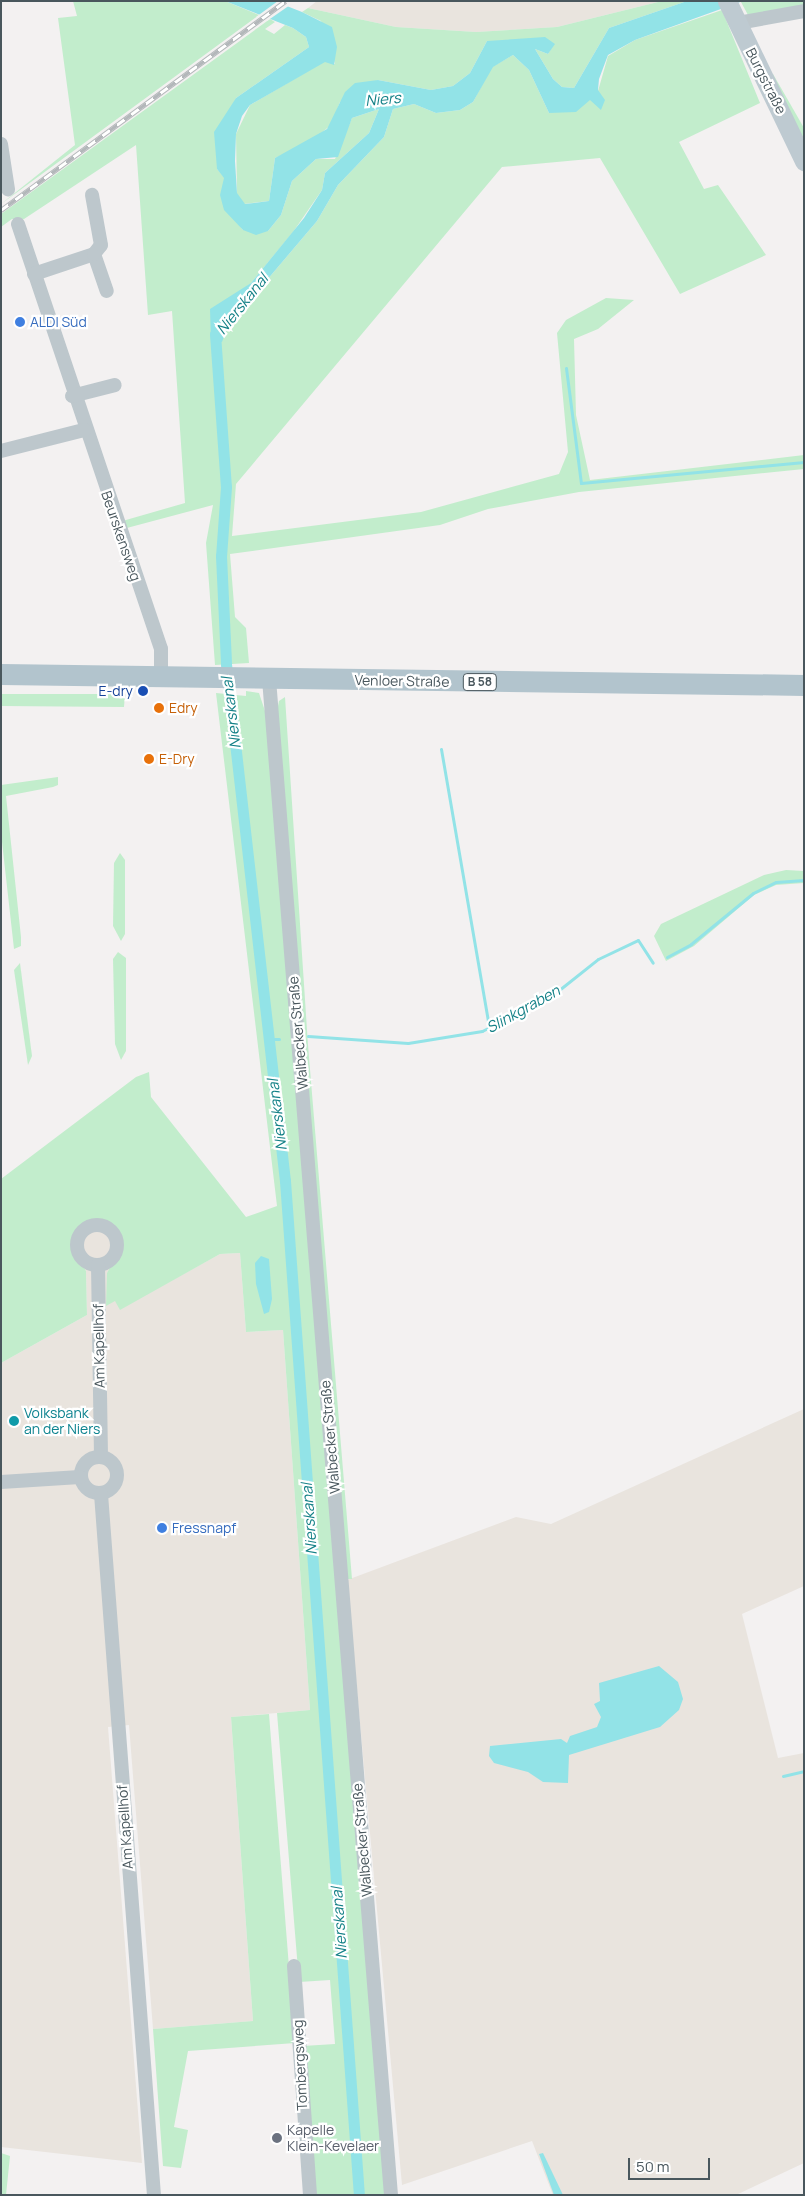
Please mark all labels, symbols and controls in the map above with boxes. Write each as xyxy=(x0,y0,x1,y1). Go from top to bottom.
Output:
street label: Burgstraße xyxy=(742,45,790,117)
water label: Niers xyxy=(365,88,401,110)
water label: Nierskanal xyxy=(212,270,272,338)
place label: ALDI Süd xyxy=(30,314,87,330)
marker: ALDI Süd xyxy=(14,316,26,328)
street label: Beurskensweg xyxy=(98,489,144,583)
street label: Venloer Straße xyxy=(354,672,450,690)
road number: B 58 xyxy=(462,672,498,692)
water label: Nierskanal xyxy=(218,676,244,750)
place label: E-dry xyxy=(99,683,133,699)
marker: E-dry xyxy=(137,685,149,697)
place label: Edry xyxy=(169,700,198,716)
marker: Edry xyxy=(153,702,165,714)
place label: E-Dry xyxy=(159,751,195,767)
marker: E-Dry xyxy=(143,753,155,765)
street label: Walbecker Straße xyxy=(285,976,311,1090)
water label: Slinkgraben xyxy=(483,981,563,1037)
water label: Nierskanal xyxy=(264,1078,290,1152)
street label: Am Kapellhof xyxy=(90,1304,108,1388)
street label: Walbecker Straße xyxy=(317,1380,343,1494)
place label: Volksbank an der Niers xyxy=(24,1405,100,1438)
marker: Volksbank an der Niers xyxy=(8,1415,20,1427)
water label: Nierskanal xyxy=(298,1482,320,1556)
place label: Fressnapf xyxy=(172,1520,236,1536)
marker: Fressnapf xyxy=(156,1522,168,1534)
street label: Walbecker Straße xyxy=(349,1783,375,1897)
street label: Am Kapellhof xyxy=(114,1784,136,1870)
water label: Nierskanal xyxy=(328,1886,350,1960)
street label: Tombergsweg xyxy=(289,2019,311,2111)
place label: Kapelle Klein-Kevelaer xyxy=(287,2122,379,2154)
marker: Kapelle Klein-Kevelaer xyxy=(271,2132,283,2144)
scale bar xyxy=(630,2148,712,2180)
text: 50 m xyxy=(636,2156,670,2177)

